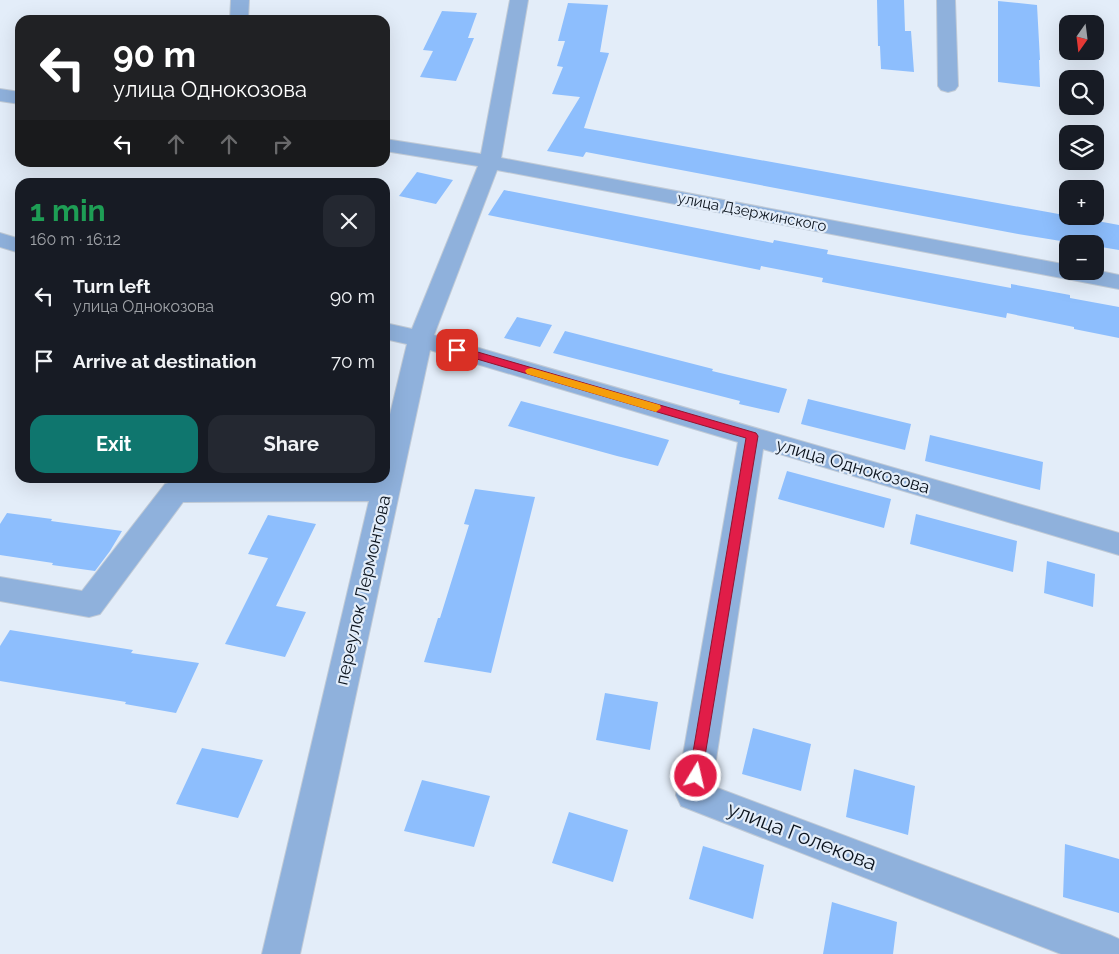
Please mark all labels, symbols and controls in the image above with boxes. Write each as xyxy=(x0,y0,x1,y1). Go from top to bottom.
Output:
north arrow xyxy=(1059,15,1104,60)
map controls xyxy=(1059,15,1104,280)
text: 90 m xyxy=(113,34,196,75)
icon: left xyxy=(30,35,95,100)
button: search xyxy=(1059,70,1104,115)
text: улица Однокозова xyxy=(113,76,307,102)
button: layers xyxy=(1059,125,1104,170)
icon: left xyxy=(109,130,137,158)
icon: ahead xyxy=(162,130,190,158)
icon: ahead xyxy=(215,130,243,158)
icon: right xyxy=(268,130,296,158)
button: + xyxy=(1059,180,1104,225)
street label: улица Дзержинского xyxy=(676,189,828,235)
text: 1 min xyxy=(30,193,106,228)
button: close xyxy=(323,195,375,247)
text: 160 m · 16:12 xyxy=(30,230,121,249)
button: − xyxy=(1059,235,1104,280)
text: Turn left xyxy=(73,275,150,297)
icon: left xyxy=(30,282,58,310)
text: 90 m xyxy=(330,285,375,307)
text: улица Однокозова xyxy=(73,297,214,316)
pin xyxy=(436,329,478,371)
icon: arrive xyxy=(443,336,471,364)
icon: arrive xyxy=(30,347,58,375)
text: Arrive at destination xyxy=(73,350,257,372)
text: 70 m xyxy=(331,350,375,372)
button: Exit xyxy=(30,415,198,473)
button: Share xyxy=(208,415,375,473)
street label: улица Однокозова xyxy=(774,434,932,497)
street label: переулок Лермонтова xyxy=(330,493,395,687)
position arrow xyxy=(669,749,721,801)
street label: улица Голекова xyxy=(724,796,880,875)

